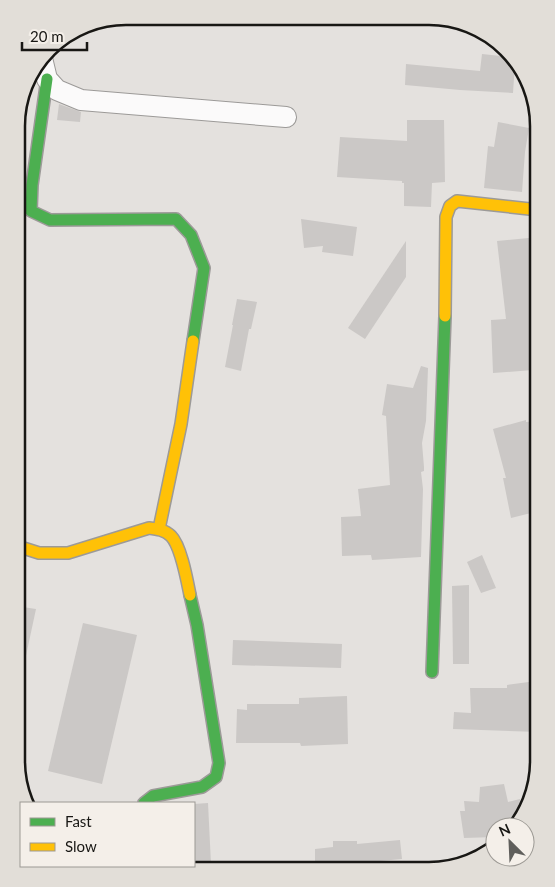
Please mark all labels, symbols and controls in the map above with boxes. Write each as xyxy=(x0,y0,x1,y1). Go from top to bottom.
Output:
scale bar xyxy=(22,20,88,52)
text: 20 m xyxy=(30,27,64,45)
legend xyxy=(20,802,195,867)
text: Fast xyxy=(65,812,92,830)
north arrow xyxy=(485,817,535,867)
text: N xyxy=(496,820,513,840)
text: Slow xyxy=(65,837,97,855)

